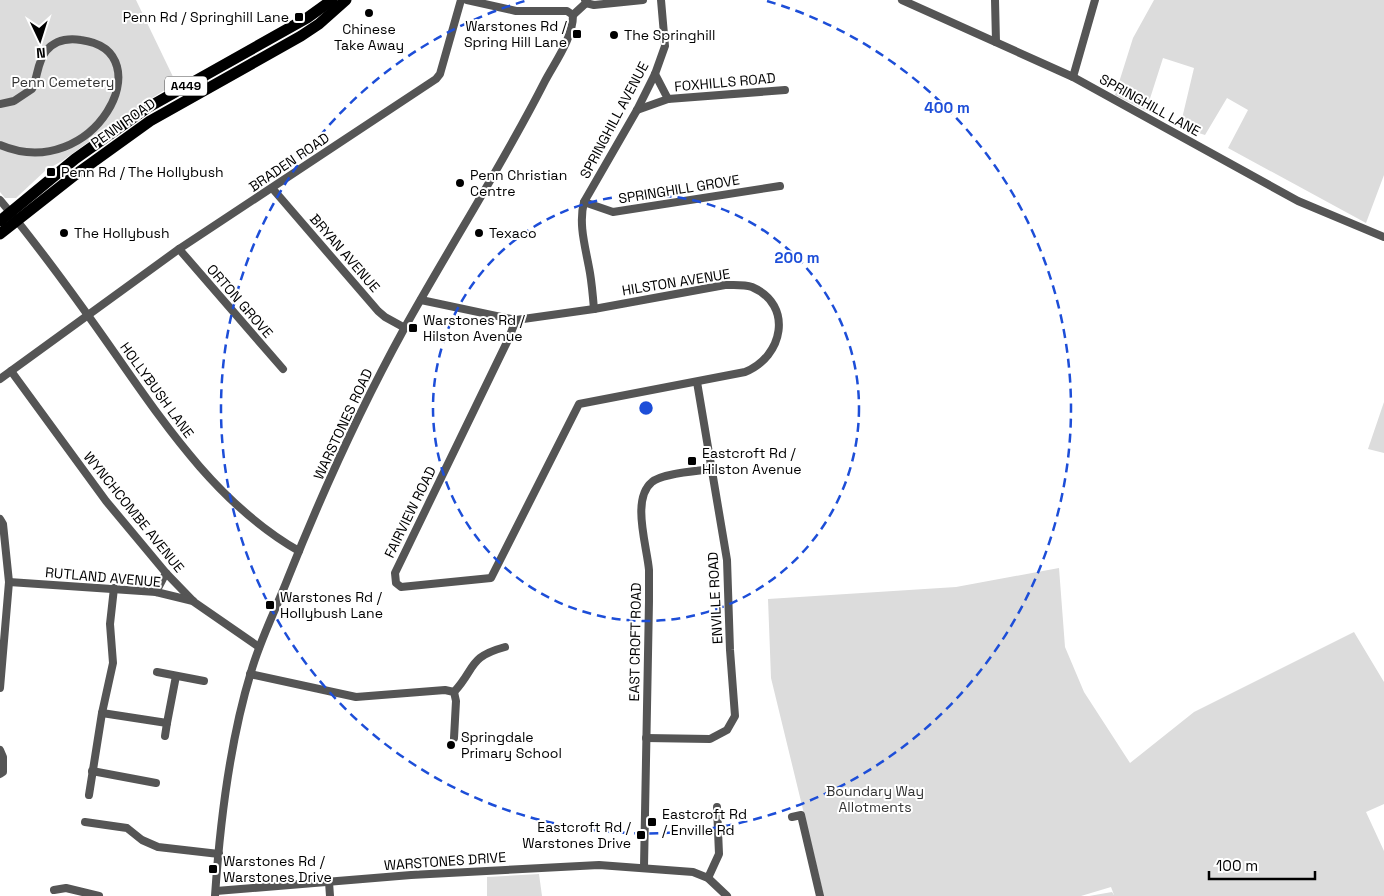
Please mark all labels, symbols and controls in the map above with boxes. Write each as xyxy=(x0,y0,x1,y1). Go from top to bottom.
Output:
marker: Chinese Take Away xyxy=(363,7,375,19)
place label: Penn Rd / Springhill Lane xyxy=(123,8,289,26)
marker: Penn Rd / Springhill Lane xyxy=(293,11,305,23)
north arrow xyxy=(15,15,65,65)
place label: Warstones Rd / Spring Hill Lane xyxy=(464,17,568,51)
place label: Chinese Take Away xyxy=(334,20,404,54)
place label: The Springhill xyxy=(624,26,715,44)
marker: Warstones Rd / Spring Hill Lane xyxy=(571,28,583,40)
marker: The Springhill xyxy=(608,29,620,41)
text: N xyxy=(36,44,46,62)
street label: SPRINGHILL AVENUE xyxy=(576,58,652,182)
street label: FOXHILLS ROAD xyxy=(674,69,776,95)
street label: SPRINGHILL LANE xyxy=(1096,70,1204,140)
park label: Penn Cemetery xyxy=(12,73,114,91)
road number: A449 xyxy=(165,76,207,95)
street label: PENN ROAD xyxy=(87,94,159,152)
text: 400 m xyxy=(924,98,970,117)
street label: BRADEN ROAD xyxy=(245,128,333,196)
place label: Penn Rd / The Hollybush xyxy=(61,163,224,181)
marker: Penn Rd / The Hollybush xyxy=(45,166,57,178)
place label: Penn Christian Centre xyxy=(470,166,567,200)
street label: SPRINGHILL GROVE xyxy=(617,170,741,207)
marker: Penn Christian Centre xyxy=(454,177,466,189)
street label: BRYAN AVENUE xyxy=(306,210,384,296)
place label: The Hollybush xyxy=(74,224,170,242)
place label: Texaco xyxy=(489,224,537,242)
marker: The Hollybush xyxy=(58,227,70,239)
marker: Texaco xyxy=(473,227,485,239)
text: 200 m xyxy=(775,248,819,267)
street label: ORTON GROVE xyxy=(203,260,277,342)
street label: HILSTON AVENUE xyxy=(621,265,732,299)
place label: Warstones Rd / Hilston Avenue xyxy=(423,311,526,345)
marker: Warstones Rd / Hilston Avenue xyxy=(407,322,419,334)
street label: HOLLYBUSH LANE xyxy=(116,338,198,442)
street label: WARSTONES ROAD xyxy=(309,366,377,482)
centre of rings xyxy=(637,399,655,417)
place label: Eastcroft Rd / Hilston Avenue xyxy=(702,444,802,478)
street label: WYNCHCOMBE AVENUE xyxy=(80,448,188,576)
marker: Eastcroft Rd / Hilston Avenue xyxy=(686,455,698,467)
street label: FAIRVIEW ROAD xyxy=(380,463,440,561)
street label: ENVILLE ROAD xyxy=(704,551,726,645)
street label: RUTLAND AVENUE xyxy=(44,563,162,591)
street label: EAST CROFT ROAD xyxy=(625,583,645,701)
place label: Warstones Rd / Hollybush Lane xyxy=(280,588,383,622)
marker: Warstones Rd / Hollybush Lane xyxy=(264,599,276,611)
place label: Springdale Primary School xyxy=(461,728,562,762)
marker: Springdale Primary School xyxy=(445,739,457,751)
park label: Boundary Way Allotments xyxy=(826,782,924,816)
place label: Eastcroft Rd / Enville Rd xyxy=(662,805,747,839)
marker: Eastcroft Rd / Enville Rd xyxy=(646,816,658,828)
place label: Eastcroft Rd / Warstones Drive xyxy=(522,818,632,852)
marker: Eastcroft Rd / Warstones Drive xyxy=(635,829,647,841)
street label: WARSTONES DRIVE xyxy=(383,848,507,874)
scale bar xyxy=(1209,848,1315,880)
place label: Warstones Rd / Warstones Drive xyxy=(223,852,332,886)
text: 100 m xyxy=(1216,856,1258,875)
marker: Warstones Rd / Warstones Drive xyxy=(207,863,219,875)

